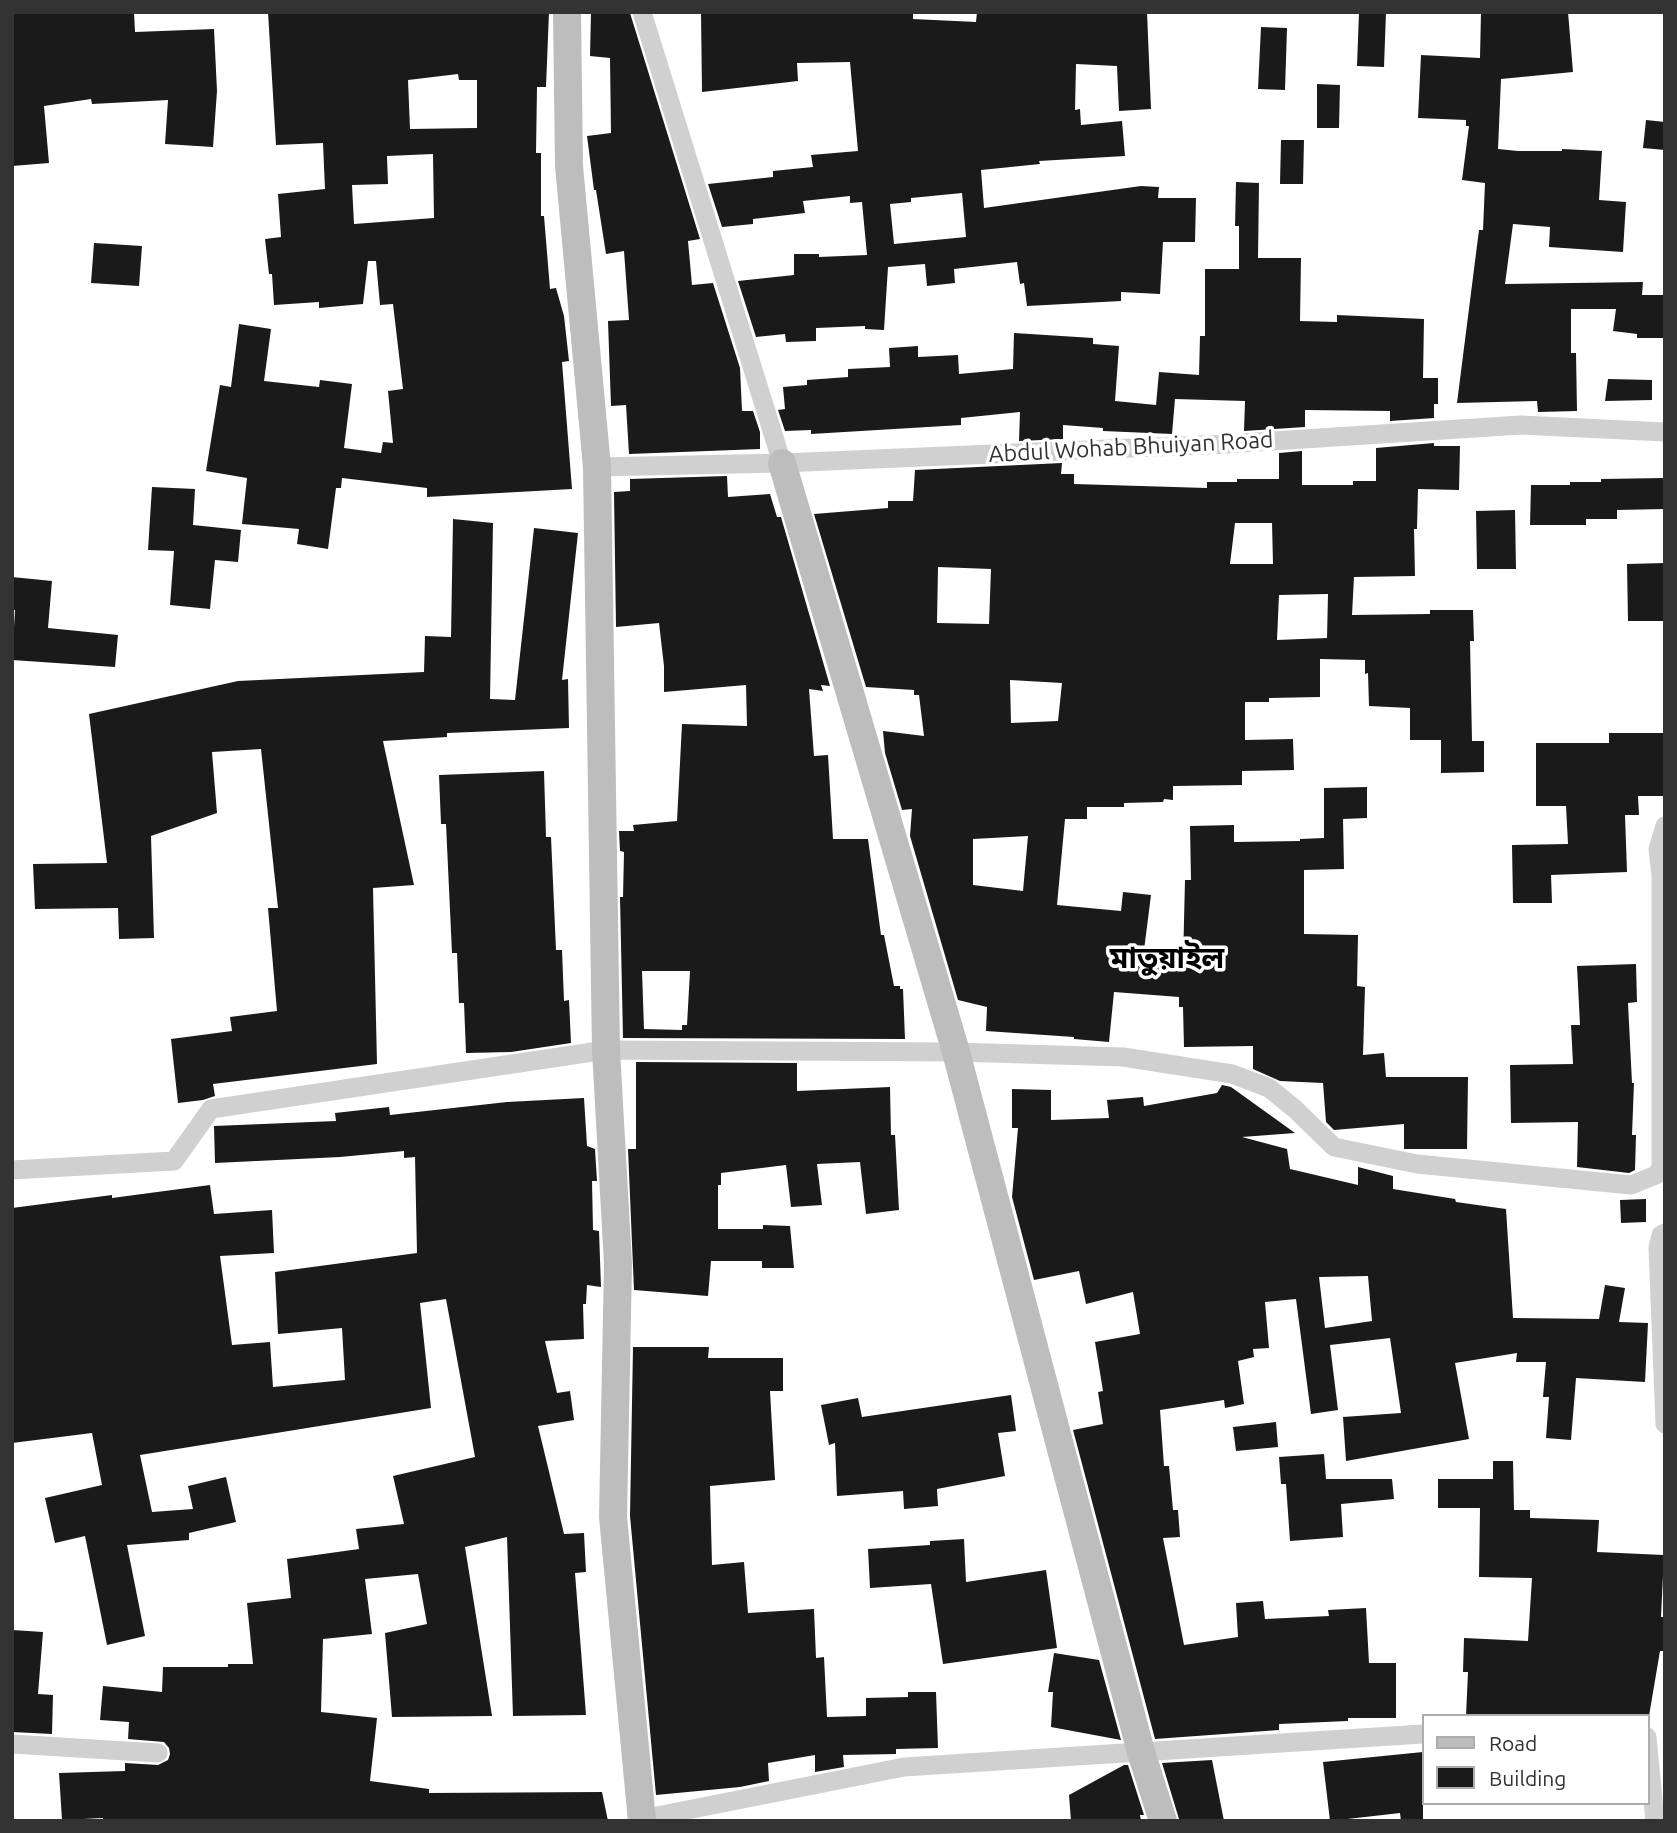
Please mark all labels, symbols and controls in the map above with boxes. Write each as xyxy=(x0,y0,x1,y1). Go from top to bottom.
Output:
street label: Abdul Wohab Bhuiyan Road xyxy=(988,426,1274,468)
district label: মাতুয়াইল xyxy=(1110,940,1224,976)
legend xyxy=(1422,1714,1649,1805)
text: Road xyxy=(1489,1731,1537,1755)
text: Building xyxy=(1489,1766,1566,1790)

